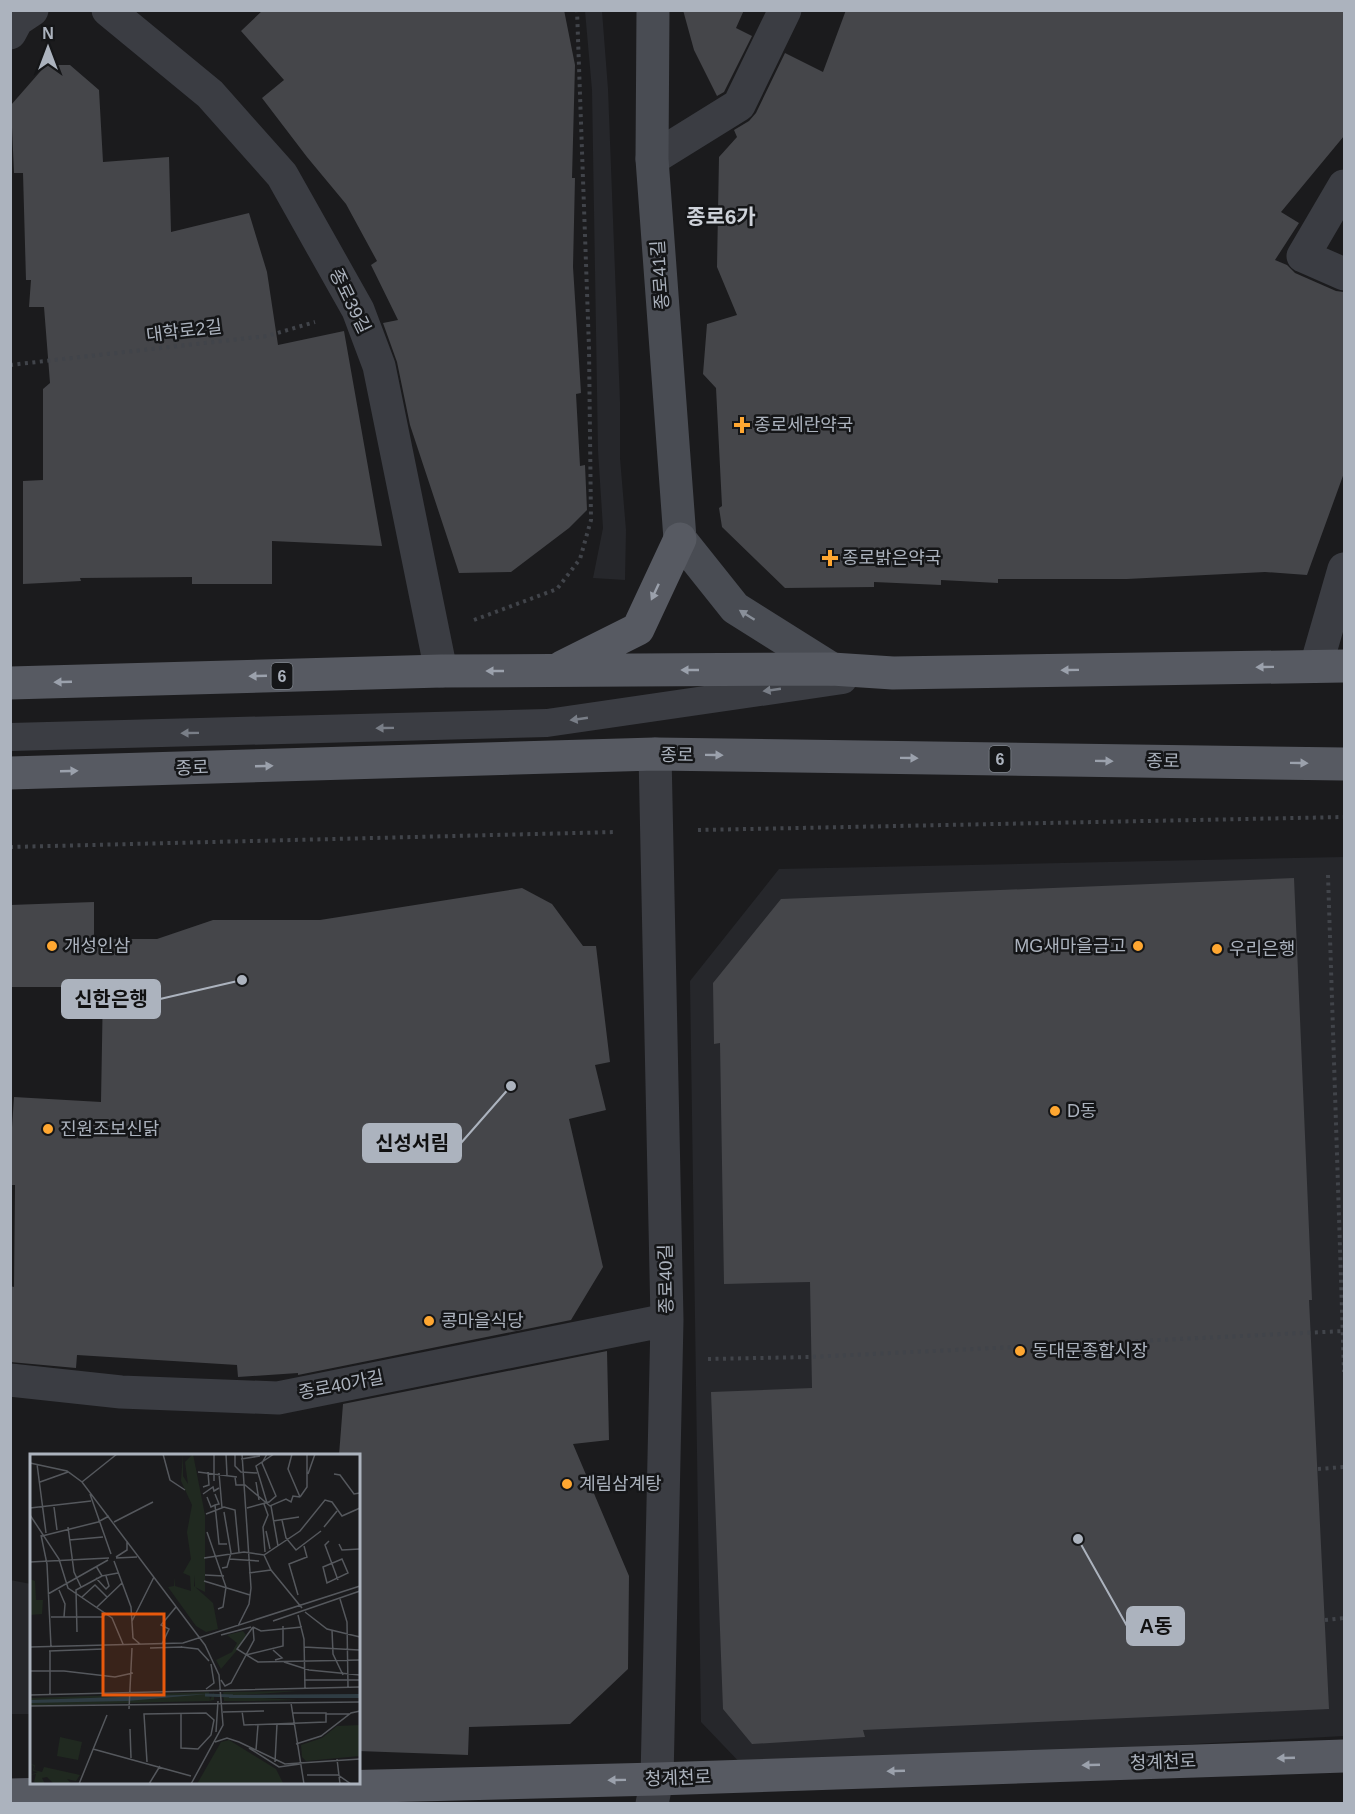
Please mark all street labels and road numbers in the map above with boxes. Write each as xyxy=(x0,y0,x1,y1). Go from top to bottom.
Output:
street label: 종로41길 xyxy=(648,240,672,310)
street label: 종로39길 xyxy=(326,265,374,337)
street label: 대학로2길 xyxy=(145,316,223,346)
road number: 6 xyxy=(272,663,292,689)
street label: 종로 xyxy=(660,745,694,765)
road number: 6 xyxy=(990,746,1010,772)
street label: 종로 xyxy=(1146,751,1180,771)
street label: 종로 xyxy=(175,757,209,779)
street label: 종로40길 xyxy=(655,1244,677,1314)
street label: 종로40가길 xyxy=(297,1367,385,1403)
street label: 청계천로 xyxy=(1130,1751,1196,1773)
street label: 청계천로 xyxy=(645,1767,711,1789)

